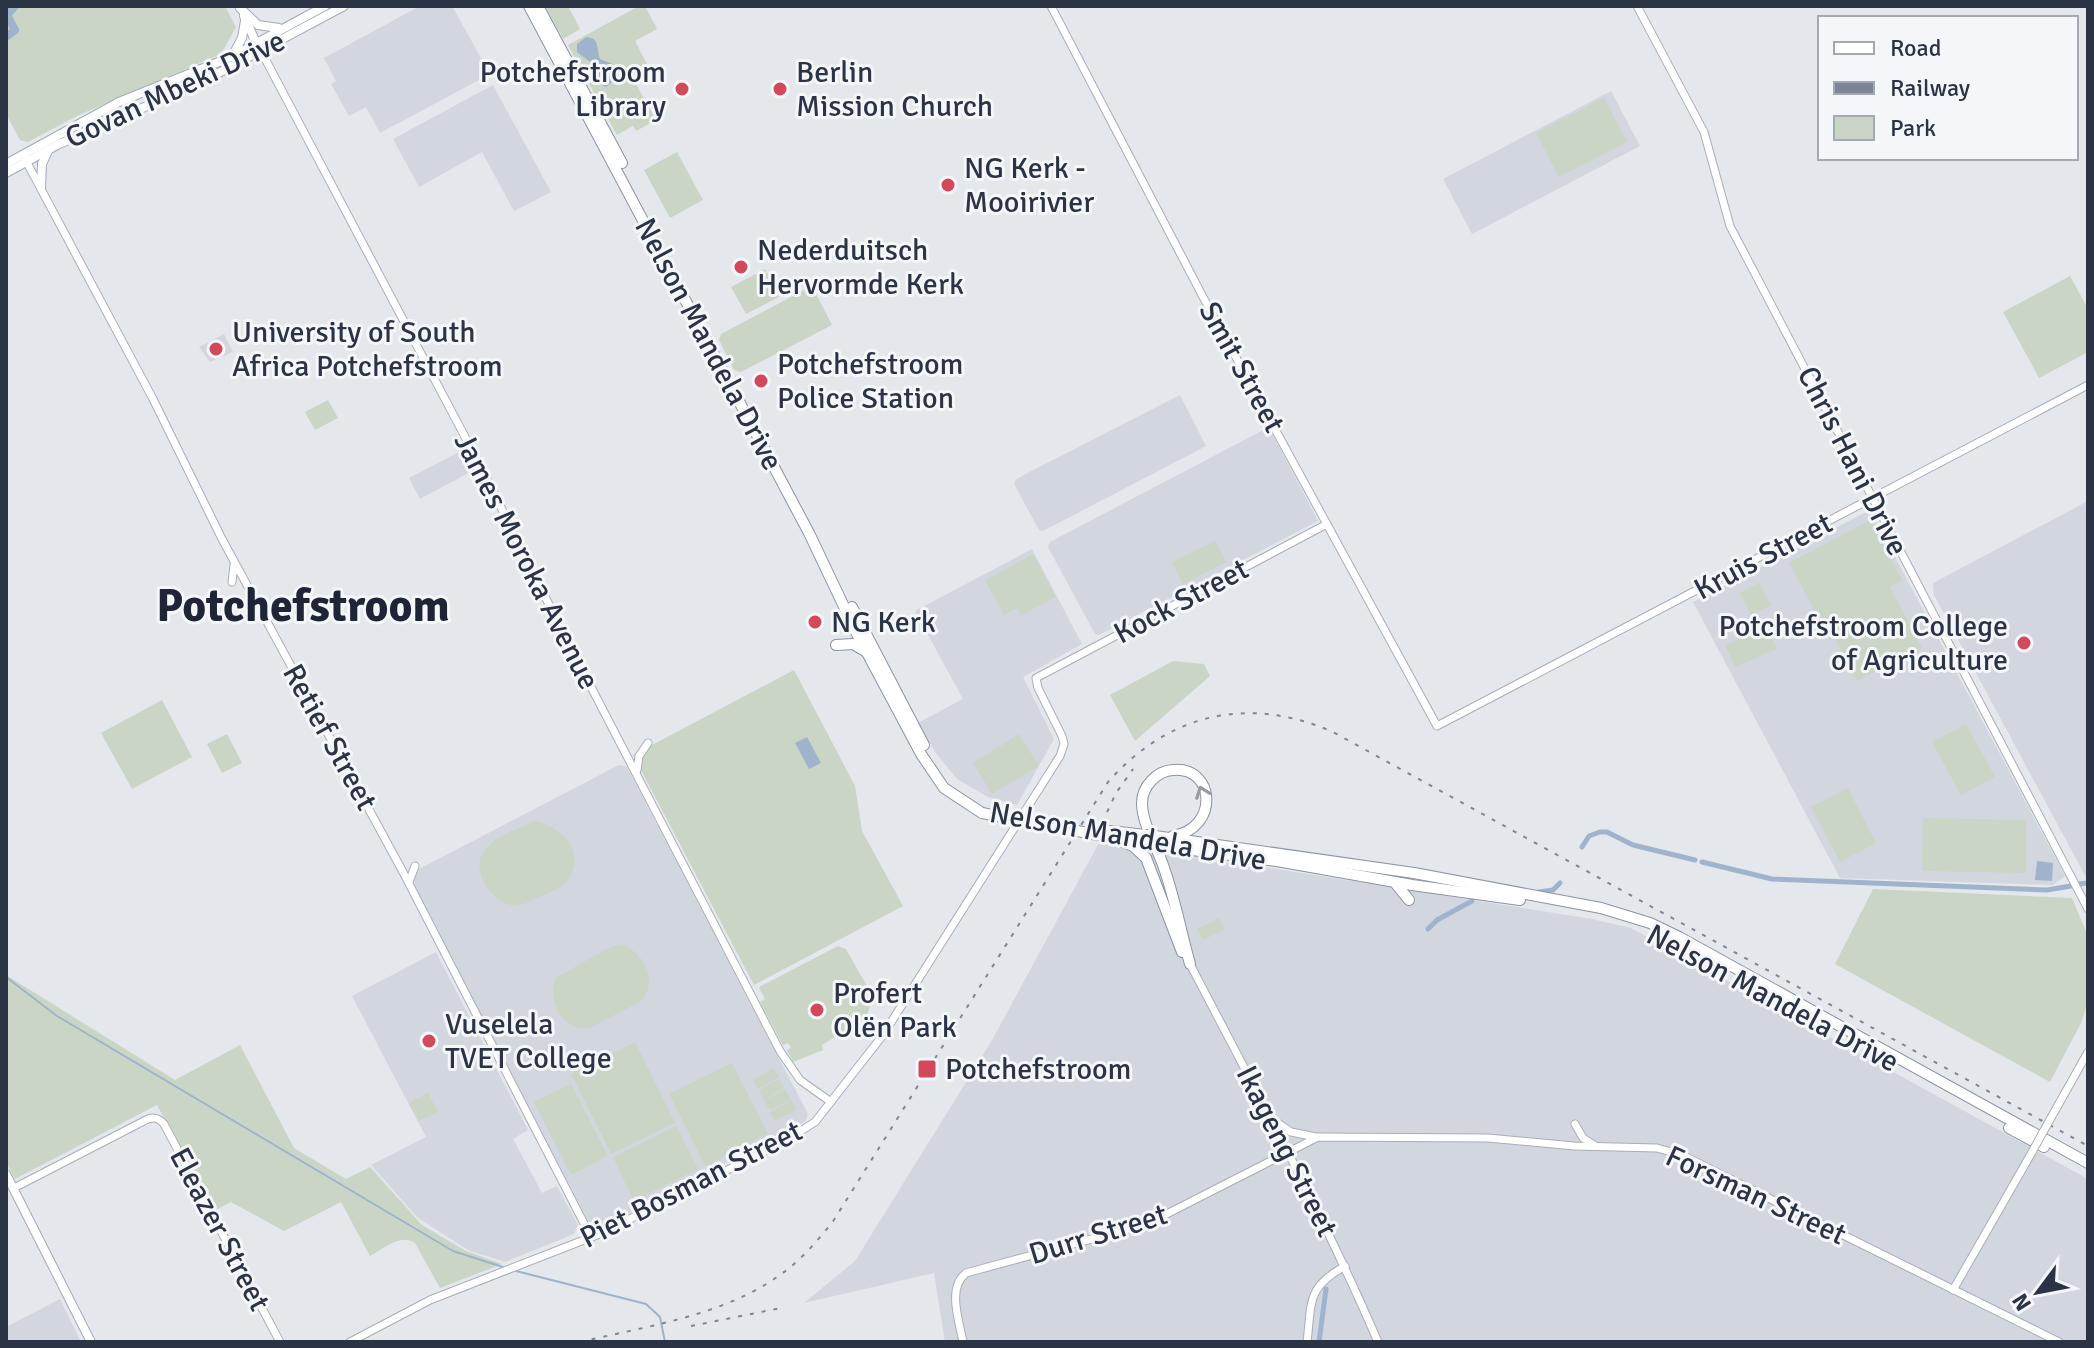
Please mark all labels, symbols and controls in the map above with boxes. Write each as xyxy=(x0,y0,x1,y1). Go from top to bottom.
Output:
legend xyxy=(1818,16,2078,160)
street label: Govan Mbeki Drive xyxy=(59,22,291,157)
text: Road xyxy=(1890,33,1941,63)
place label: Potchefstroom Library xyxy=(480,54,666,125)
place label: Berlin Mission Church xyxy=(796,54,993,125)
text: Railway xyxy=(1890,73,1970,103)
marker: Potchefstroom Library xyxy=(673,80,691,98)
marker: Berlin Mission Church xyxy=(771,80,789,98)
text: Park xyxy=(1890,113,1936,143)
place label: NG Kerk - Mooirivier xyxy=(964,150,1094,221)
marker: NG Kerk - Mooirivier xyxy=(939,176,957,194)
street label: Nelson Mandela Drive xyxy=(626,212,791,477)
place label: Nederduitsch Hervormde Kerk xyxy=(757,232,964,303)
marker: Nederduitsch Hervormde Kerk xyxy=(732,258,750,276)
street label: Smit Street xyxy=(1191,295,1293,439)
place label: University of South Africa Potchefstroom xyxy=(232,314,503,385)
marker: University of South Africa Potchefstroom xyxy=(207,340,225,358)
place label: Potchefstroom Police Station xyxy=(777,346,964,417)
street label: Chris Hani Drive xyxy=(1789,360,1916,562)
marker: Potchefstroom Police Station xyxy=(752,372,770,390)
street label: James Moroka Avenue xyxy=(446,427,607,696)
street label: Kruis Street xyxy=(1688,505,1839,608)
street label: Kock Street xyxy=(1108,551,1255,652)
district label: Potchefstroom xyxy=(156,578,450,634)
place label: NG Kerk xyxy=(831,604,936,641)
place label: Potchefstroom College of Agriculture xyxy=(1719,608,2008,679)
marker: NG Kerk xyxy=(806,613,824,631)
marker: Potchefstroom College of Agriculture xyxy=(2015,634,2033,652)
street label: Retief Street xyxy=(274,658,385,817)
one-way arrow xyxy=(1196,786,1212,800)
street label: Nelson Mandela Drive xyxy=(987,794,1269,879)
street label: Nelson Mandela Drive xyxy=(1640,916,1905,1081)
place label: Profert Olën Park xyxy=(833,975,957,1046)
marker: Profert Olën Park xyxy=(808,1001,826,1019)
place label: Vuselela TVET College xyxy=(445,1006,612,1077)
marker: Vuselela TVET College xyxy=(420,1032,438,1050)
place label: Potchefstroom xyxy=(945,1051,1132,1088)
marker: Potchefstroom xyxy=(916,1058,938,1080)
street label: Ikageng Street xyxy=(1228,1060,1345,1243)
street label: Piet Bosman Street xyxy=(574,1112,809,1256)
street label: Forsman Street xyxy=(1660,1138,1852,1253)
street label: Eleazer Street xyxy=(161,1141,278,1317)
street label: Durr Street xyxy=(1025,1196,1172,1273)
north arrow xyxy=(1998,1252,2078,1332)
text: N xyxy=(2006,1289,2037,1316)

